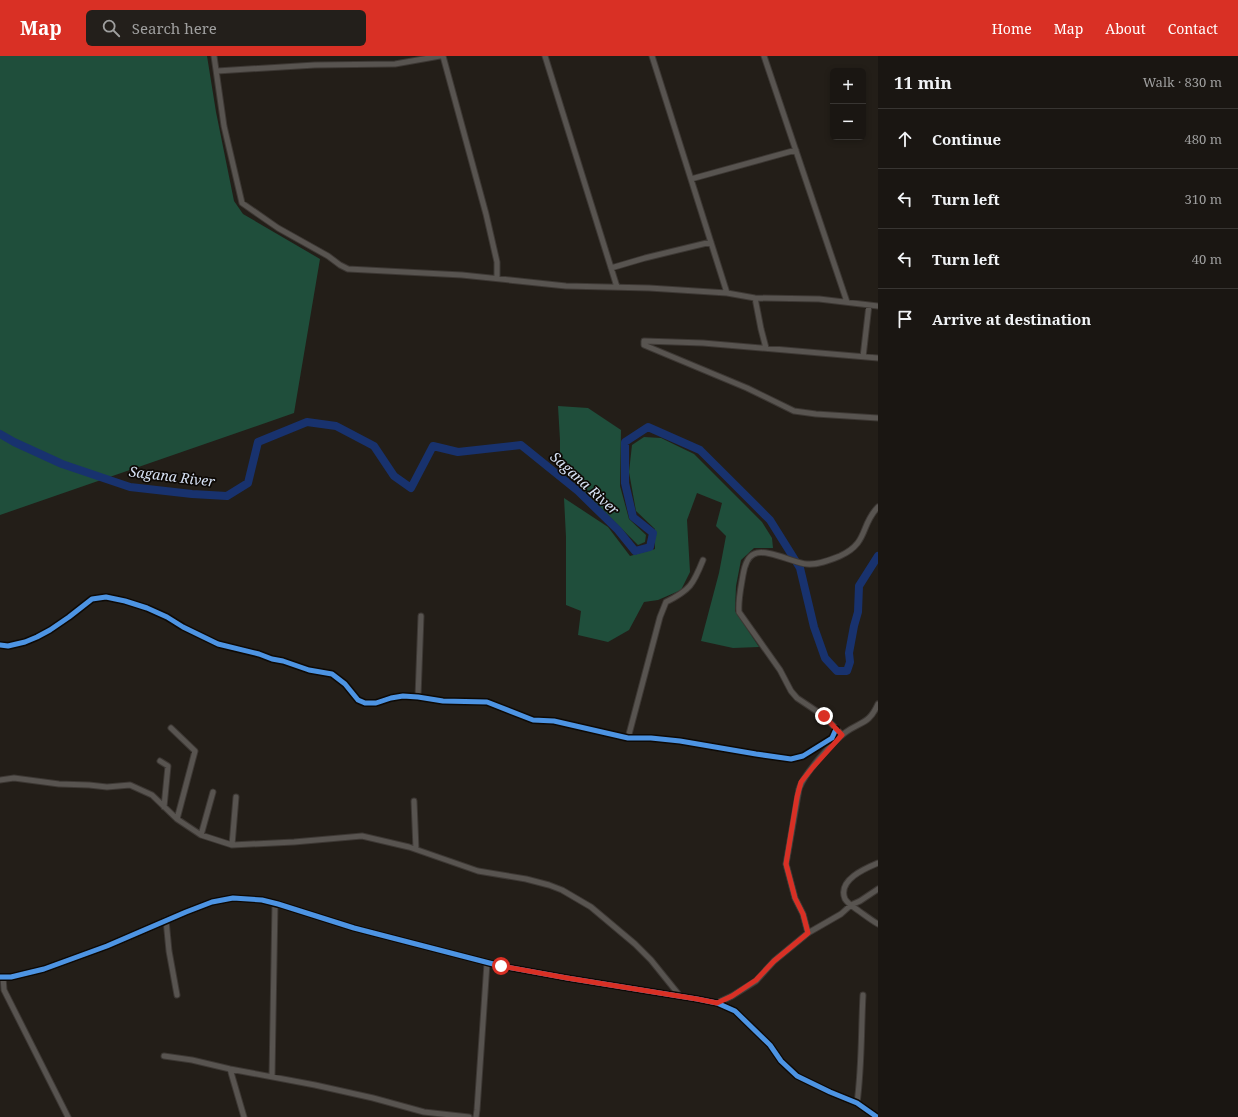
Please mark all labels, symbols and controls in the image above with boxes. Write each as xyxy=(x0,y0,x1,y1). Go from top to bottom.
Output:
search box xyxy=(86,10,366,46)
text: Map xyxy=(20,15,62,41)
icon: search xyxy=(100,17,122,39)
text: Search here xyxy=(132,18,217,38)
text: Home xyxy=(992,19,1032,38)
text: Map xyxy=(1054,19,1083,38)
text: About xyxy=(1105,19,1146,38)
text: Contact xyxy=(1168,19,1218,38)
map controls xyxy=(830,68,866,140)
button: + xyxy=(830,68,866,104)
text: 11 min xyxy=(894,71,952,94)
text: Walk · 830 m xyxy=(1143,73,1222,91)
button: − xyxy=(830,104,866,140)
icon: ahead xyxy=(894,128,916,150)
text: Continue xyxy=(932,129,1001,149)
text: 480 m xyxy=(1185,130,1222,148)
icon: left xyxy=(894,188,916,210)
text: Turn left xyxy=(932,189,1000,209)
text: 310 m xyxy=(1185,190,1222,208)
icon: left xyxy=(894,248,916,270)
text: Turn left xyxy=(932,249,1000,269)
text: 40 m xyxy=(1192,250,1222,268)
icon: arrive xyxy=(894,308,916,330)
text: Arrive at destination xyxy=(932,309,1091,329)
water label: Sagana River xyxy=(547,447,624,519)
water label: Sagana River xyxy=(128,461,216,491)
route end xyxy=(815,707,833,725)
route start xyxy=(492,957,510,975)

